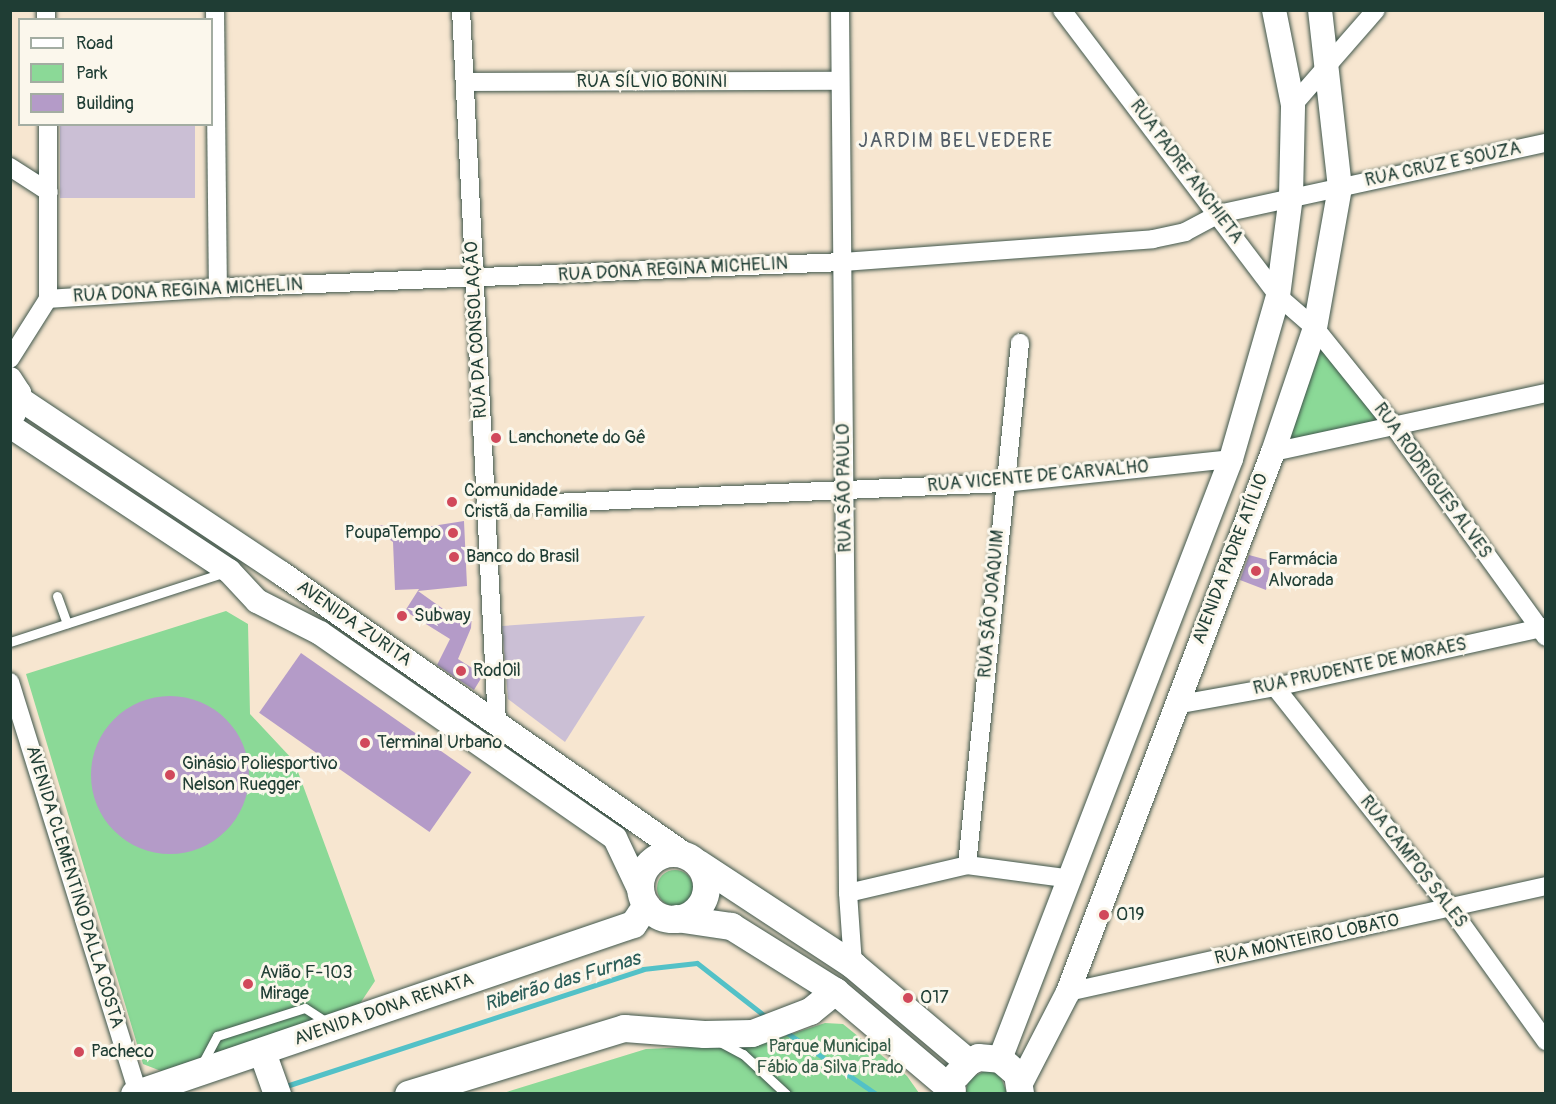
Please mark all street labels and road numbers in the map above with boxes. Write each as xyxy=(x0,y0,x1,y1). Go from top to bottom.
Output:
street label: RUA SÍLVIO BONINI xyxy=(577,71,727,93)
street label: RUA PADRE ANCHIETA xyxy=(1125,96,1247,248)
street label: RUA CRUZ E SOUZA xyxy=(1363,138,1523,192)
street label: RUA DA CONSOLAÇÃO xyxy=(462,241,492,419)
street label: RUA DONA REGINA MICHELIN xyxy=(557,253,789,287)
street label: RUA DONA REGINA MICHELIN xyxy=(72,274,304,308)
street label: RUA RODRIGUES ALVES xyxy=(1368,399,1496,563)
street label: RUA SÃO PAULO xyxy=(833,423,857,553)
street label: RUA VICENTE DE CARVALHO xyxy=(927,457,1149,497)
street label: AVENIDA PADRE ATÍLIO xyxy=(1189,471,1273,647)
street label: RUA SÃO JOAQUIM xyxy=(975,529,1009,679)
street label: AVENIDA ZURITA xyxy=(293,576,415,672)
street label: RUA PRUDENTE DE MORAES xyxy=(1251,634,1469,700)
street label: AVENIDA CLEMENTINO DALLA COSTA xyxy=(21,743,127,1031)
street label: RUA CAMPOS SALES xyxy=(1355,792,1471,932)
street label: RUA MONTEIRO LOBATO xyxy=(1213,910,1401,970)
street label: AVENIDA DONA RENATA xyxy=(292,969,476,1051)

